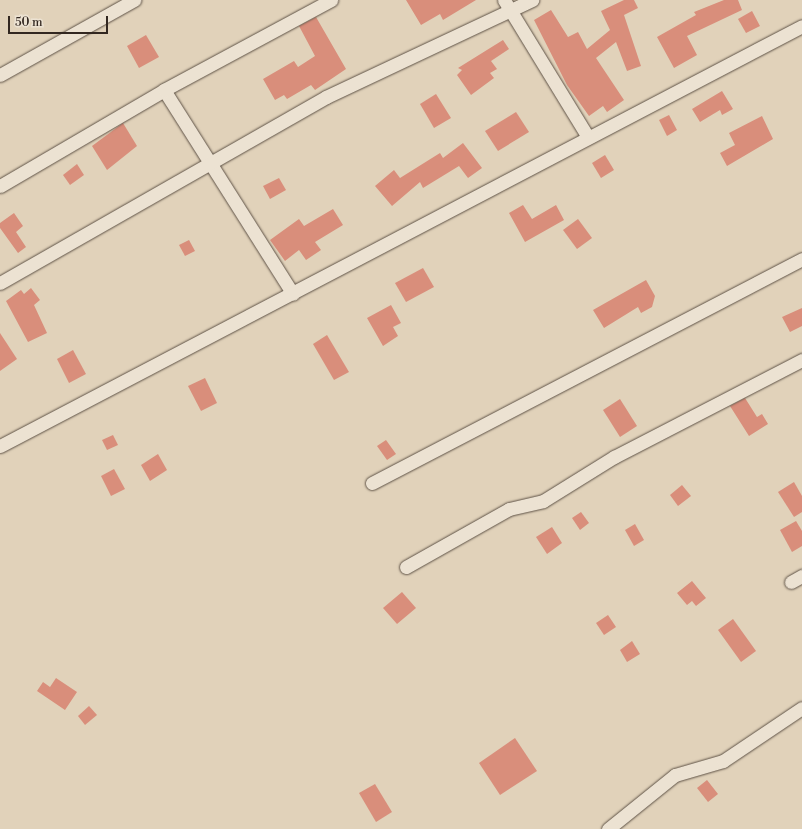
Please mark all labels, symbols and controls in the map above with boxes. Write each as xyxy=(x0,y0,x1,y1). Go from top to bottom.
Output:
scale bar xyxy=(10,8,110,34)
text: 50 m xyxy=(15,15,43,30)

